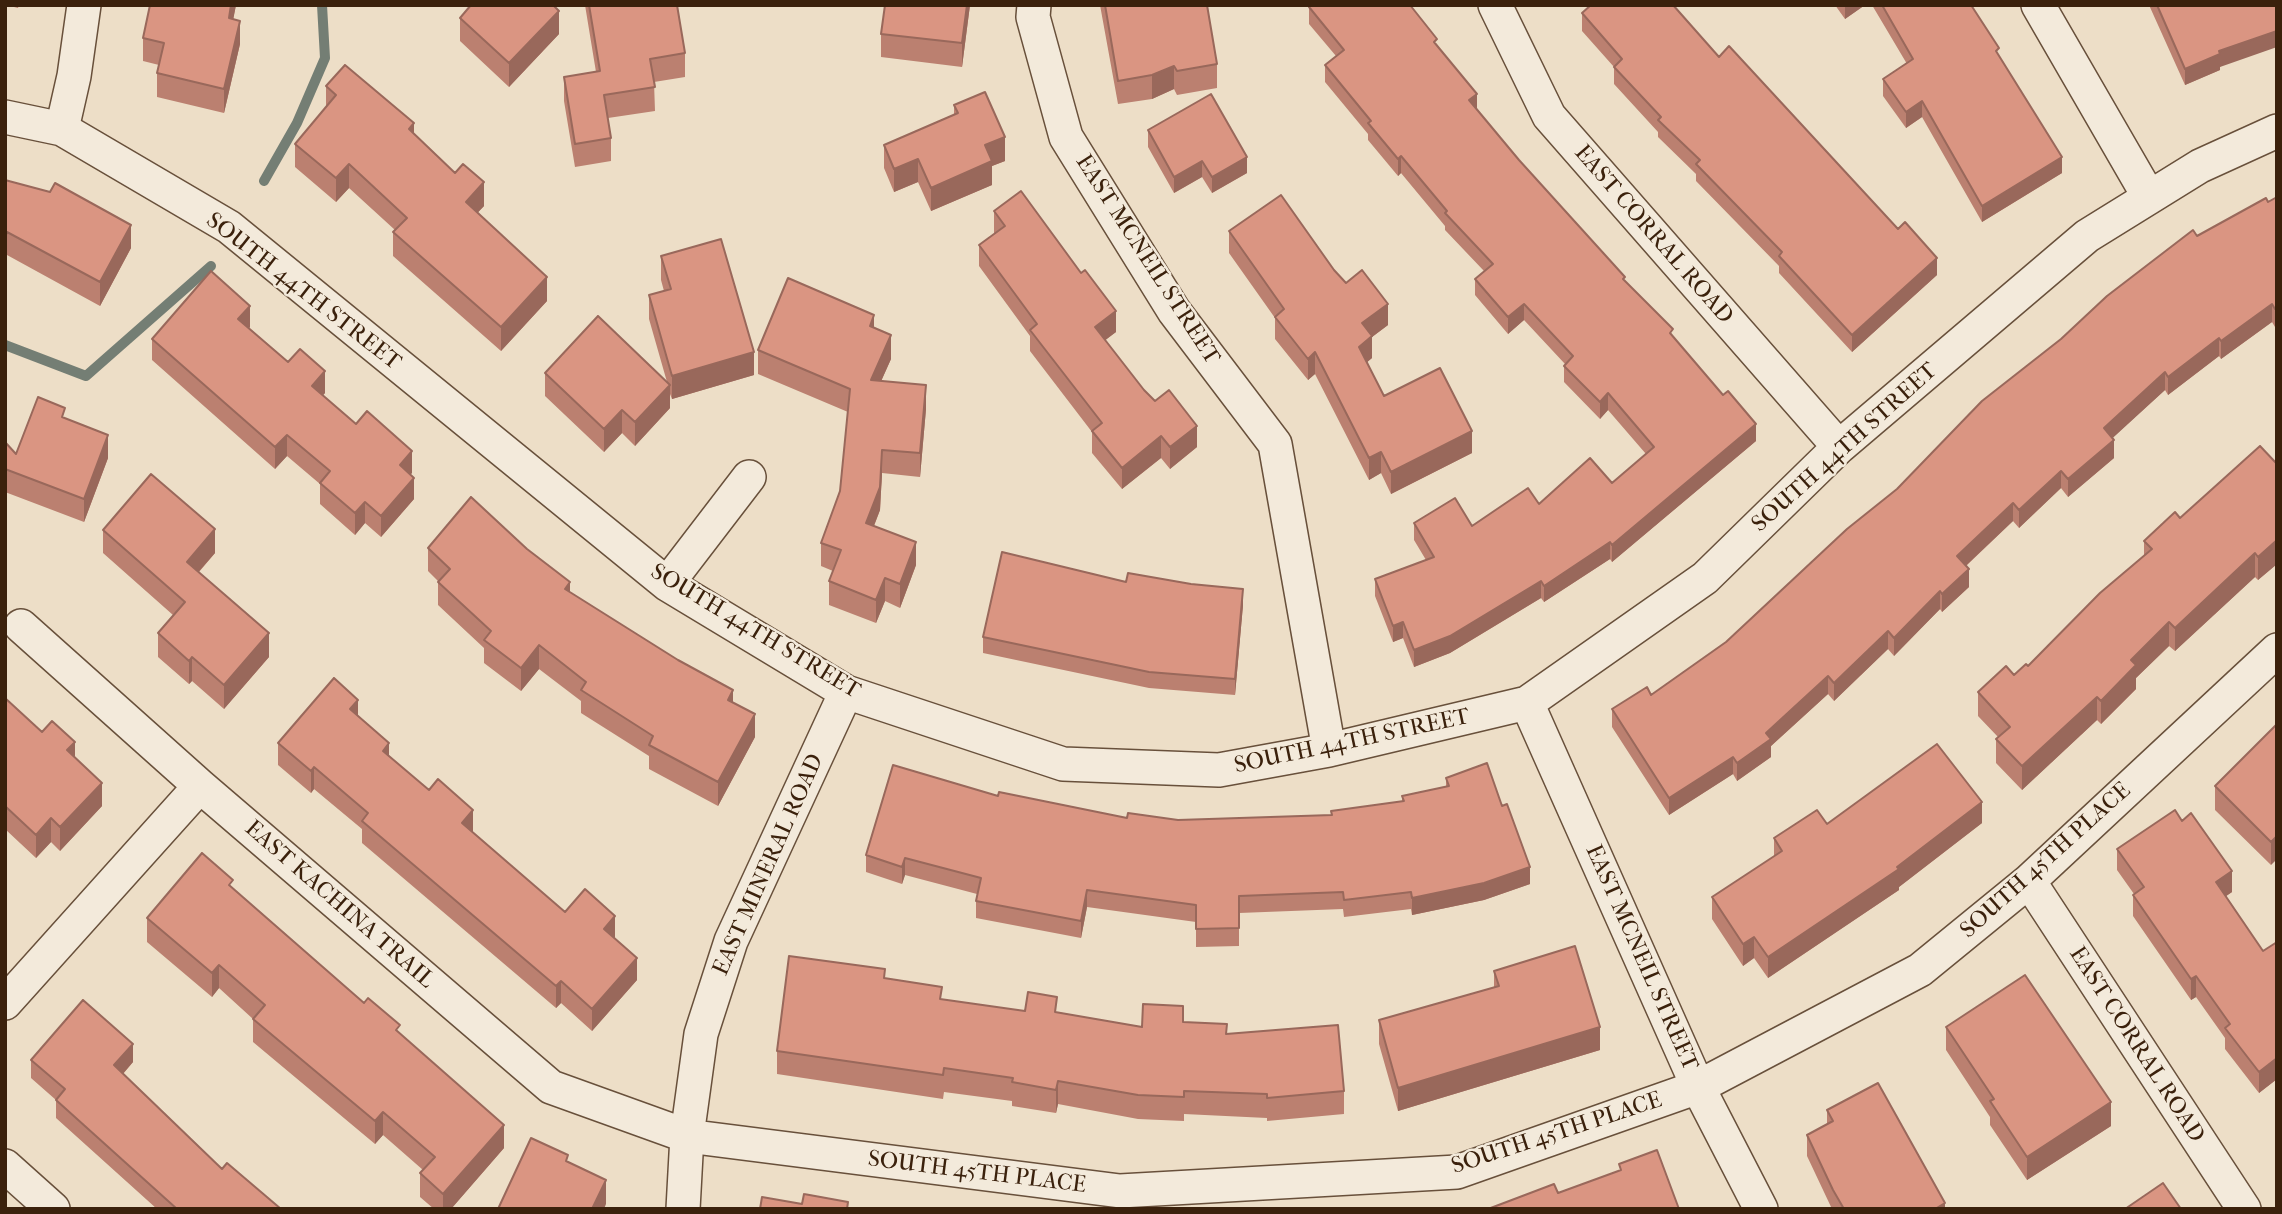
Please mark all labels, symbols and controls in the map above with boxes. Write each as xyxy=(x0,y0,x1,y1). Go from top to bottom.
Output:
street label: EAST CORRAL ROAD xyxy=(1568,140,1738,330)
street label: EAST MCNEIL STREET xyxy=(1069,150,1225,370)
street label: SOUTH 44TH STREET xyxy=(200,207,406,377)
street label: SOUTH 44TH STREET xyxy=(1747,358,1943,538)
street label: SOUTH 44TH STREET xyxy=(645,558,865,706)
street label: SOUTH 44TH STREET xyxy=(1232,704,1472,780)
street label: EAST MINERAL ROAD xyxy=(708,750,830,980)
street label: SOUTH 45TH PLACE xyxy=(1955,777,2137,945)
street label: EAST KACHINA TRAIL xyxy=(239,815,439,995)
street label: EAST MCNEIL STREET xyxy=(1579,841,1703,1075)
street label: EAST CORRAL ROAD xyxy=(2062,942,2210,1148)
street label: SOUTH 45TH PLACE xyxy=(1448,1087,1666,1181)
street label: SOUTH 45TH PLACE xyxy=(866,1146,1088,1200)

